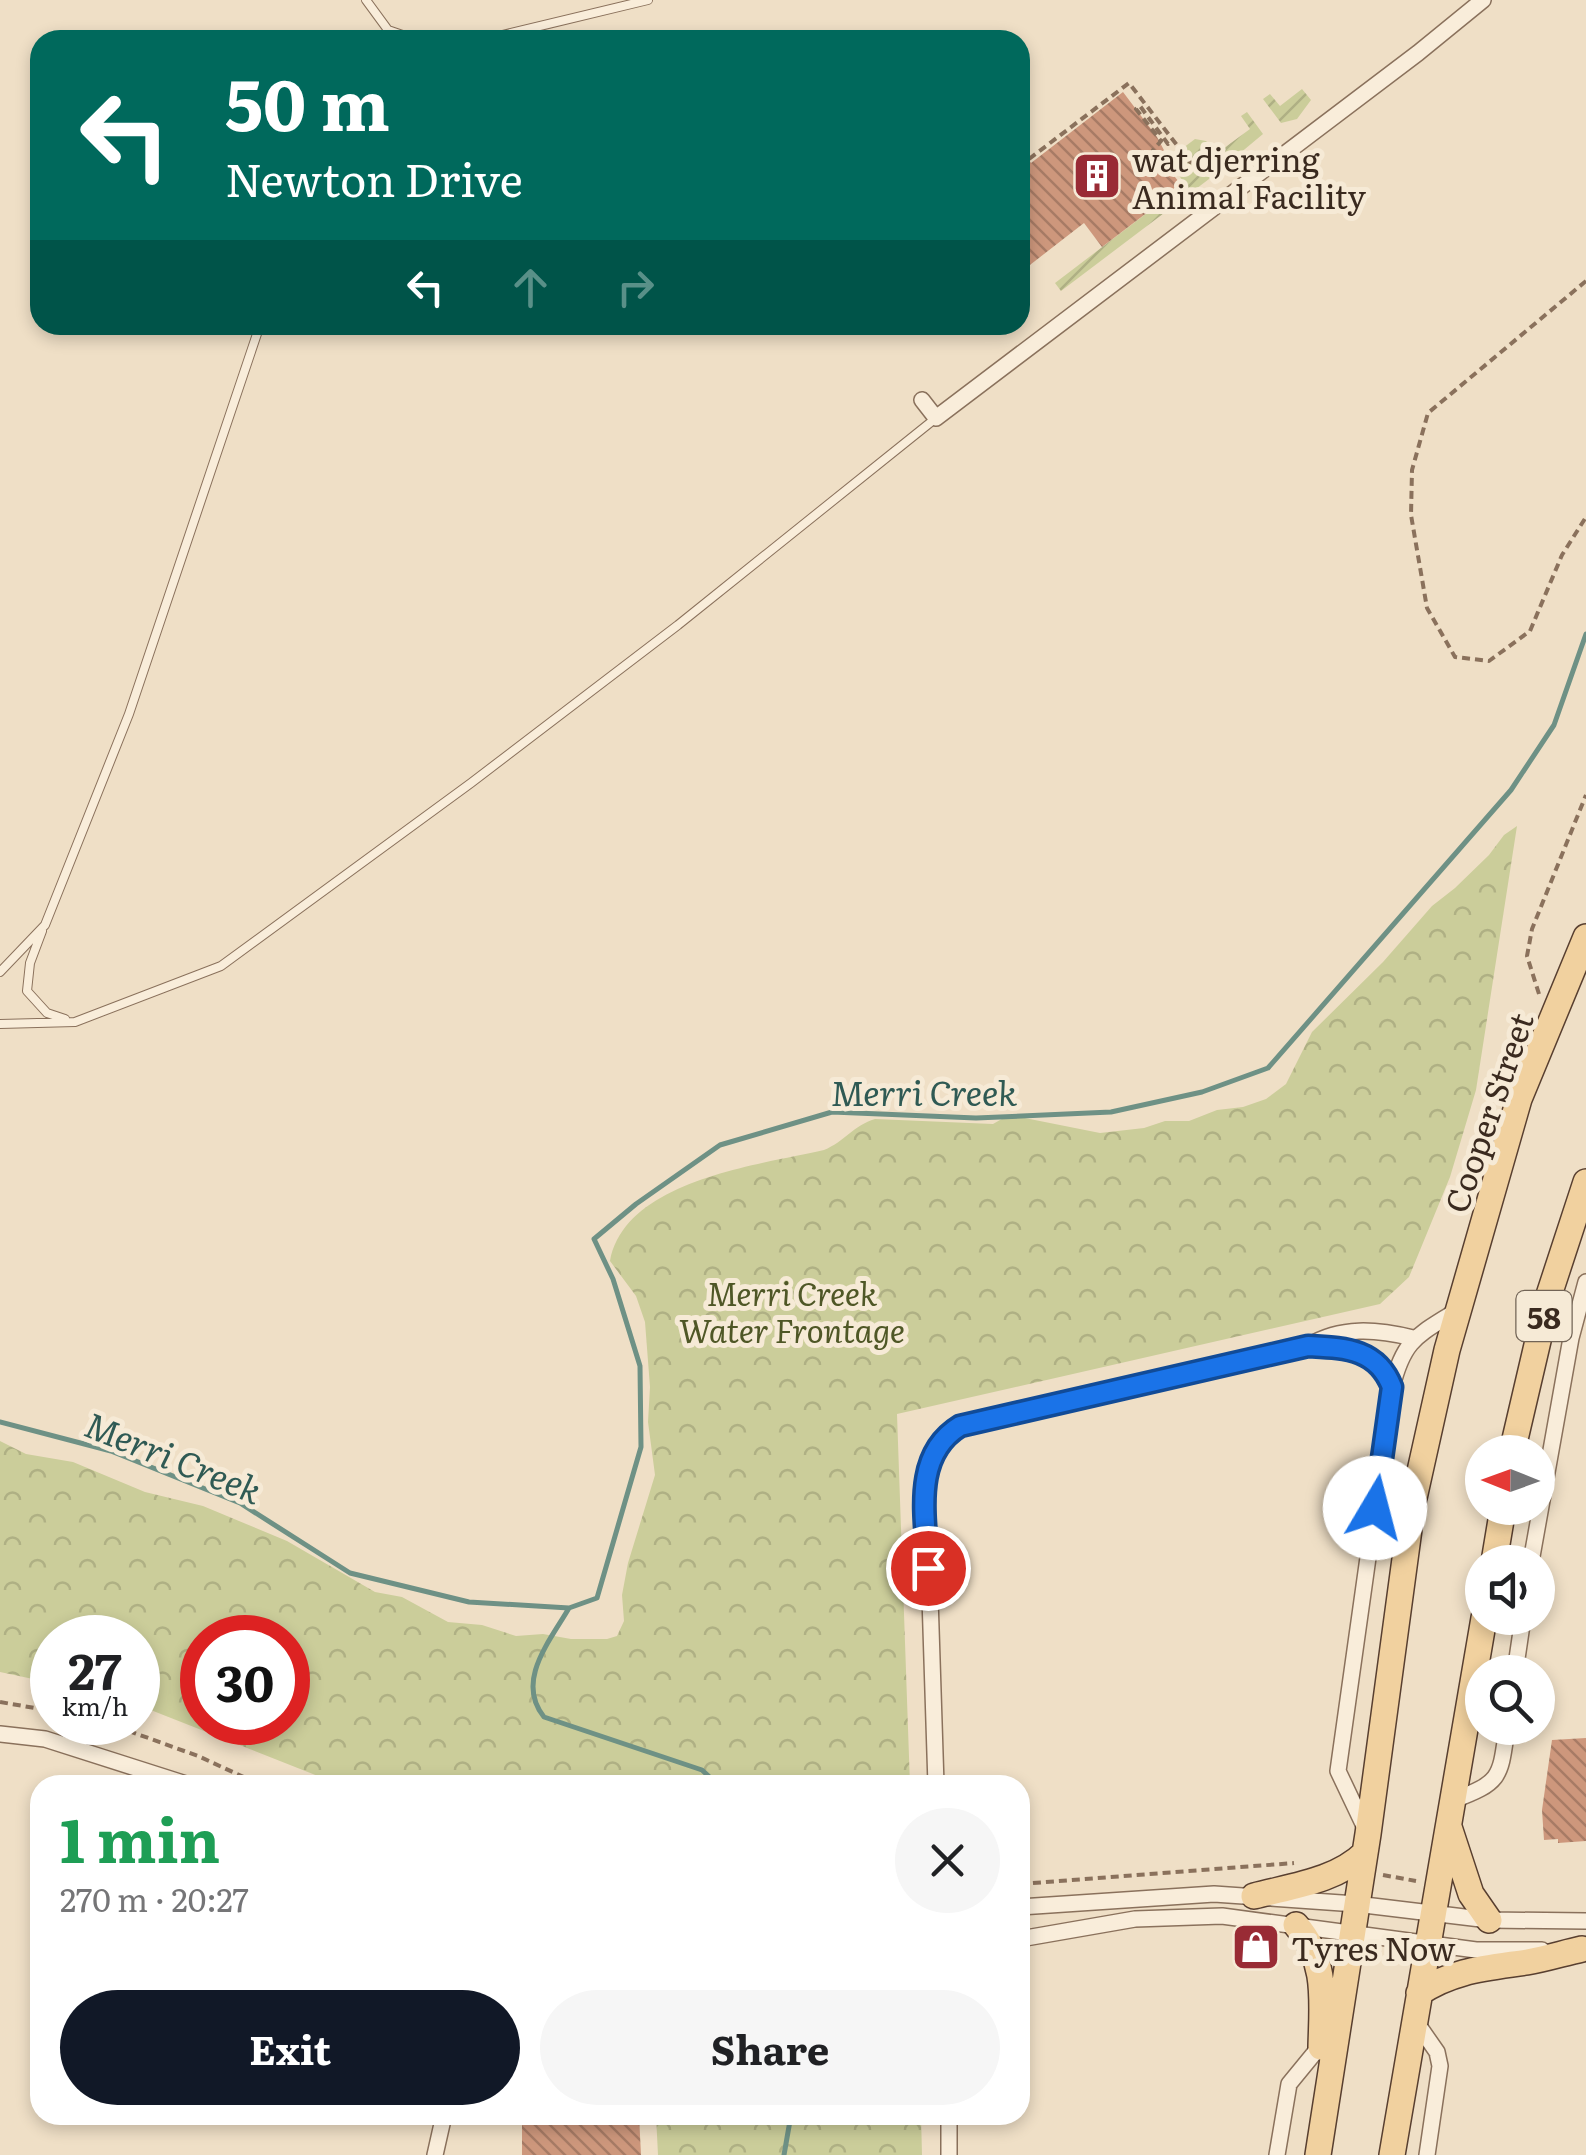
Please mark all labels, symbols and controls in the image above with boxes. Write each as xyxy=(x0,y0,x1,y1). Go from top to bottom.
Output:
text: 50 m xyxy=(225,49,390,153)
icon: left xyxy=(60,70,190,200)
place label: wat djerring Animal Facility xyxy=(1132,134,1366,219)
text: Newton Drive xyxy=(225,144,523,211)
building icon: wat djerring Animal Facility xyxy=(1071,150,1123,202)
icon: left xyxy=(398,260,453,315)
icon: ahead xyxy=(503,260,558,315)
icon: right xyxy=(608,260,663,315)
street label: Cooper Street xyxy=(1430,1005,1544,1218)
water label: Merri Creek xyxy=(831,1065,1017,1117)
park label: Merri Creek Water Frontage xyxy=(679,1268,905,1353)
road number: 58 xyxy=(1516,1291,1572,1341)
water label: Merri Creek xyxy=(78,1397,270,1515)
north arrow xyxy=(1465,1435,1555,1525)
map controls xyxy=(1465,1435,1555,1745)
position arrow xyxy=(1323,1456,1427,1560)
pin xyxy=(886,1526,971,1611)
icon: arrive xyxy=(901,1541,956,1596)
button: sound xyxy=(1465,1545,1555,1635)
speed limit sign: 30 xyxy=(180,1615,310,1745)
text: 27 xyxy=(68,1631,122,1705)
button: search xyxy=(1465,1655,1555,1745)
text: km/h xyxy=(62,1687,128,1724)
text: 1 min xyxy=(60,1792,220,1881)
button: close xyxy=(895,1808,1000,1913)
text: 270 m · 20:27 xyxy=(60,1874,249,1922)
shop icon: Tyres Now xyxy=(1230,1921,1282,1973)
place label: Tyres Now xyxy=(1291,1923,1456,1971)
button: Exit xyxy=(60,1990,520,2105)
button: Share xyxy=(540,1990,1000,2105)

